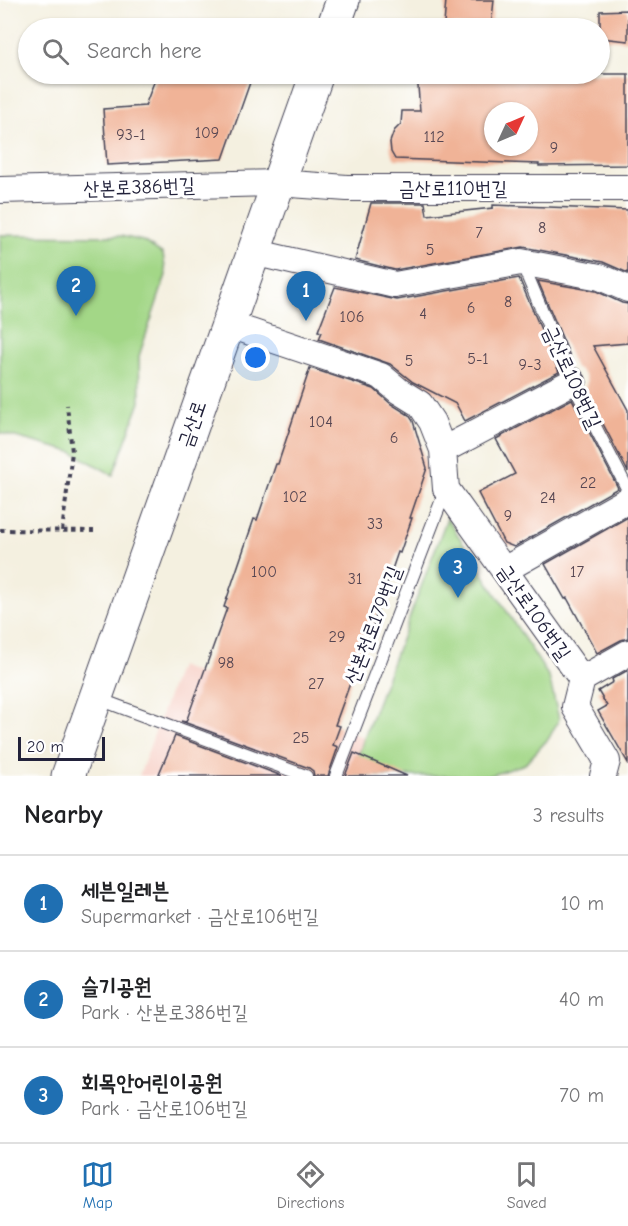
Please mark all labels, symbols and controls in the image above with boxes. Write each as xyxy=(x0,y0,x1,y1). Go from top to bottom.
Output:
search box xyxy=(18,18,610,84)
icon: search xyxy=(39,35,72,68)
text: Search here xyxy=(87,38,202,64)
north arrow xyxy=(484,102,538,156)
house number: 109 xyxy=(195,124,219,142)
house number: 93-1 xyxy=(116,126,146,144)
house number: 112 xyxy=(423,128,445,146)
house number: 9 xyxy=(550,139,558,157)
street label: 산본로386번길 xyxy=(83,174,195,200)
street label: 금산로110번길 xyxy=(399,177,507,200)
house number: 8 xyxy=(538,219,546,237)
house number: 7 xyxy=(475,224,483,242)
house number: 5 xyxy=(426,241,434,259)
pin: 2 xyxy=(56,266,96,316)
pin: 1 xyxy=(286,272,326,321)
house number: 8 xyxy=(504,293,512,311)
house number: 6 xyxy=(467,299,475,317)
house number: 4 xyxy=(419,305,427,323)
house number: 106 xyxy=(340,308,364,326)
street label: 금산로108번길 xyxy=(538,322,606,432)
your location xyxy=(241,343,270,372)
house number: 5-1 xyxy=(467,350,489,368)
house number: 5 xyxy=(405,352,413,370)
house number: 9-3 xyxy=(518,356,542,374)
street label: 금산로 xyxy=(173,397,211,451)
house number: 104 xyxy=(309,413,333,431)
house number: 6 xyxy=(390,429,398,447)
house number: 22 xyxy=(580,474,596,492)
house number: 102 xyxy=(283,488,307,506)
house number: 24 xyxy=(540,489,556,507)
house number: 9 xyxy=(504,507,512,525)
house number: 33 xyxy=(367,515,383,533)
pin: 3 xyxy=(438,548,478,598)
street label: 금산로106번길 xyxy=(493,560,575,664)
house number: 100 xyxy=(251,563,277,581)
street label: 산본천로179번길 xyxy=(340,563,406,687)
house number: 17 xyxy=(570,563,584,581)
house number: 31 xyxy=(348,570,362,588)
house number: 29 xyxy=(329,628,345,646)
house number: 98 xyxy=(218,654,234,672)
house number: 27 xyxy=(308,675,324,693)
house number: 25 xyxy=(292,729,310,747)
scale bar xyxy=(18,734,105,762)
text: 20 m xyxy=(27,738,64,756)
text: Nearby xyxy=(24,800,103,830)
text: 3 results xyxy=(533,804,604,827)
text: 세븐일레븐 xyxy=(81,878,170,904)
text: 1 xyxy=(40,892,47,915)
text: 10 m xyxy=(561,892,604,915)
text: Supermarket · 금산로106번길 xyxy=(81,905,319,928)
text: 슬기공원 xyxy=(81,974,152,1000)
text: 2 xyxy=(39,988,48,1011)
text: 40 m xyxy=(559,988,604,1011)
text: Park · 산본로386번길 xyxy=(81,1001,248,1024)
text: 회목안어린이공원 xyxy=(81,1070,223,1096)
text: 3 xyxy=(39,1084,48,1107)
text: 70 m xyxy=(559,1084,604,1107)
text: Park · 금산로106번길 xyxy=(81,1097,248,1120)
tab: Map xyxy=(81,1158,114,1212)
tab: Directions xyxy=(277,1158,344,1212)
tab: Saved xyxy=(507,1158,547,1212)

